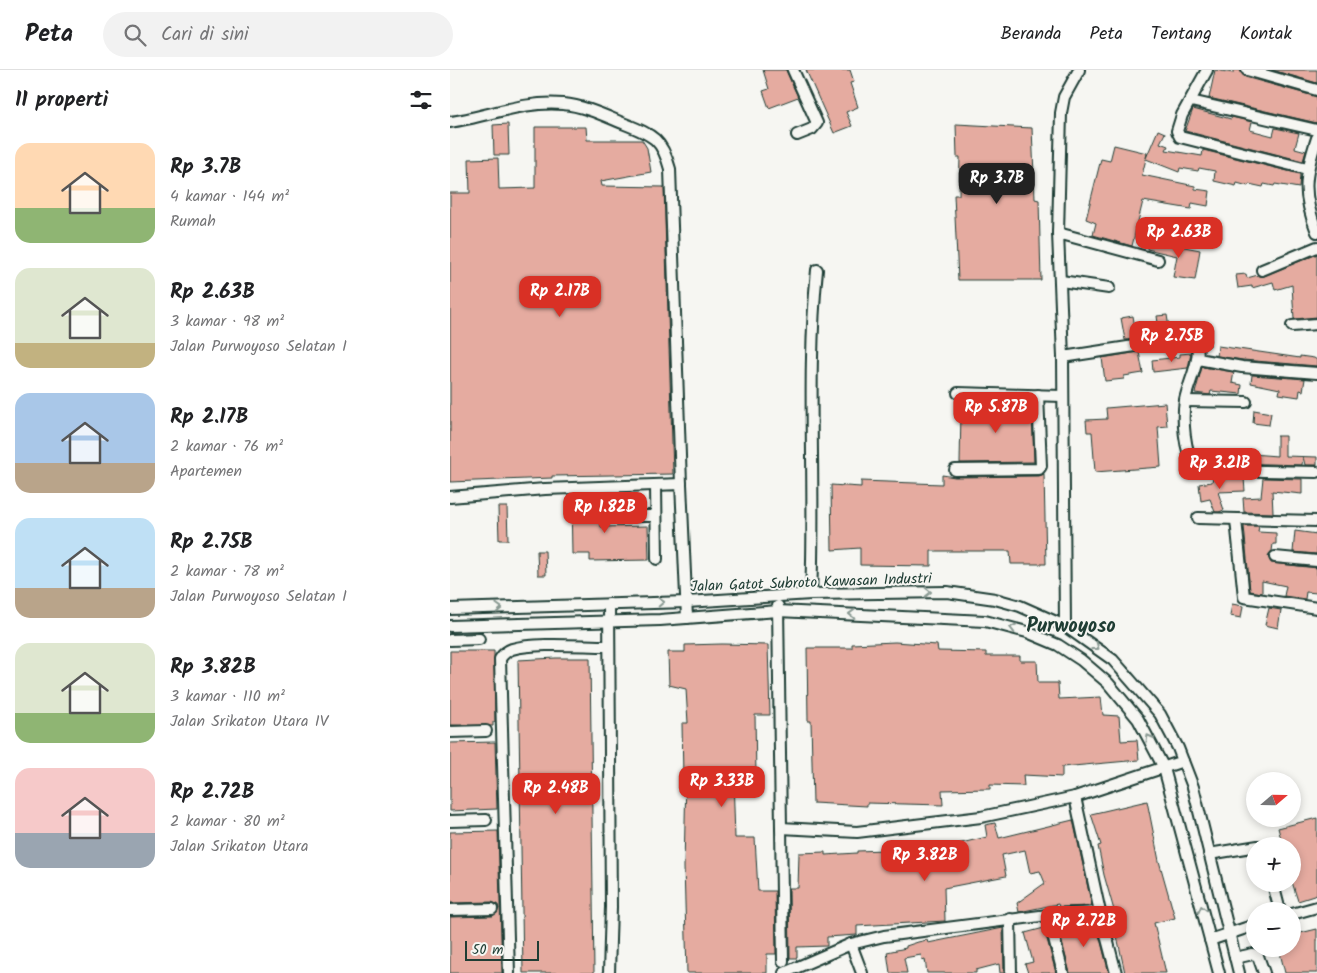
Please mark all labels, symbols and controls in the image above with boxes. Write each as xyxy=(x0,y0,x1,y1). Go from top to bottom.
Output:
search box xyxy=(103,12,453,57)
text: Peta xyxy=(25,15,73,54)
text: Cari di sini xyxy=(161,20,249,50)
text: Beranda xyxy=(1001,20,1062,49)
text: Peta xyxy=(1090,20,1123,49)
text: Tentang xyxy=(1151,20,1212,49)
text: Kontak xyxy=(1240,20,1292,49)
icon: search xyxy=(121,21,149,49)
text: 11 properti xyxy=(15,84,108,117)
icon: filters xyxy=(407,86,435,114)
text: Rp 3.7B xyxy=(170,151,241,184)
pin: Rp 3.7B xyxy=(951,162,1043,205)
icon: home xyxy=(55,163,115,223)
text: Rp 3.7B xyxy=(970,166,1024,191)
text: 4 kamar · 144 m² xyxy=(170,184,289,209)
text: Rumah xyxy=(170,209,216,234)
pin: Rp 2.63B xyxy=(1127,216,1231,259)
text: Rp 2.63B xyxy=(1147,220,1211,245)
text: Rp 2.63B xyxy=(170,276,255,309)
pin: Rp 2.17B xyxy=(508,276,612,318)
text: Rp 2.17B xyxy=(530,279,590,304)
icon: home xyxy=(55,288,115,348)
text: 3 kamar · 98 m² xyxy=(170,309,284,334)
pin: Rp 2.75B xyxy=(1120,320,1224,363)
text: Rp 2.75B xyxy=(1140,324,1204,349)
text: Jalan Purwoyoso Selatan I xyxy=(170,334,347,359)
pin: Rp 5.87B xyxy=(944,392,1048,434)
text: Rp 5.87B xyxy=(964,395,1028,420)
text: Rp 2.17B xyxy=(170,401,249,434)
icon: home xyxy=(55,413,115,473)
text: 2 kamar · 76 m² xyxy=(170,434,283,459)
pin: Rp 3.21B xyxy=(1168,448,1272,490)
text: Rp 3.21B xyxy=(1189,451,1251,476)
text: Apartemen xyxy=(170,459,242,484)
pin: Rp 1.82B xyxy=(553,492,657,534)
text: Rp 1.82B xyxy=(574,495,636,520)
text: Rp 2.75B xyxy=(170,526,253,559)
icon: home xyxy=(55,538,115,598)
text: 2 kamar · 78 m² xyxy=(170,559,284,584)
street label: Jalan Gatot Subroto Kawasan Industri xyxy=(690,567,933,599)
text: Jalan Purwoyoso Selatan I xyxy=(170,584,347,609)
one-way arrow xyxy=(925,587,933,597)
one-way arrow xyxy=(657,597,665,608)
one-way arrow xyxy=(495,603,503,613)
one-way arrow xyxy=(847,608,855,619)
district label: Purwoyoso xyxy=(1026,611,1116,643)
one-way arrow xyxy=(1008,623,1017,634)
one-way arrow xyxy=(1090,641,1100,650)
text: Rp 3.82B xyxy=(170,651,256,684)
icon: home xyxy=(55,663,115,723)
text: 3 kamar · 110 m² xyxy=(170,684,285,709)
text: Jalan Srikaton Utara IV xyxy=(170,709,328,734)
one-way arrow xyxy=(1145,734,1155,743)
pin: Rp 3.33B xyxy=(670,766,774,808)
text: Rp 3.33B xyxy=(690,769,754,794)
pin: Rp 2.48B xyxy=(504,772,608,815)
north arrow xyxy=(1246,772,1301,828)
map controls xyxy=(1246,772,1301,957)
text: Rp 2.72B xyxy=(170,776,254,809)
text: Rp 2.48B xyxy=(523,776,589,801)
icon: home xyxy=(55,788,115,848)
text: 2 kamar · 80 m² xyxy=(170,809,285,834)
text: Jalan Srikaton Utara xyxy=(170,834,308,859)
button: + xyxy=(1246,837,1301,892)
pin: Rp 3.82B xyxy=(873,840,977,882)
text: Rp 3.82B xyxy=(892,843,958,868)
button: − xyxy=(1246,902,1301,957)
one-way arrow xyxy=(1197,905,1208,913)
pin: Rp 2.72B xyxy=(1032,906,1136,948)
text: Rp 2.72B xyxy=(1052,909,1116,934)
scale bar xyxy=(465,938,539,961)
text: 50 m xyxy=(472,939,503,961)

